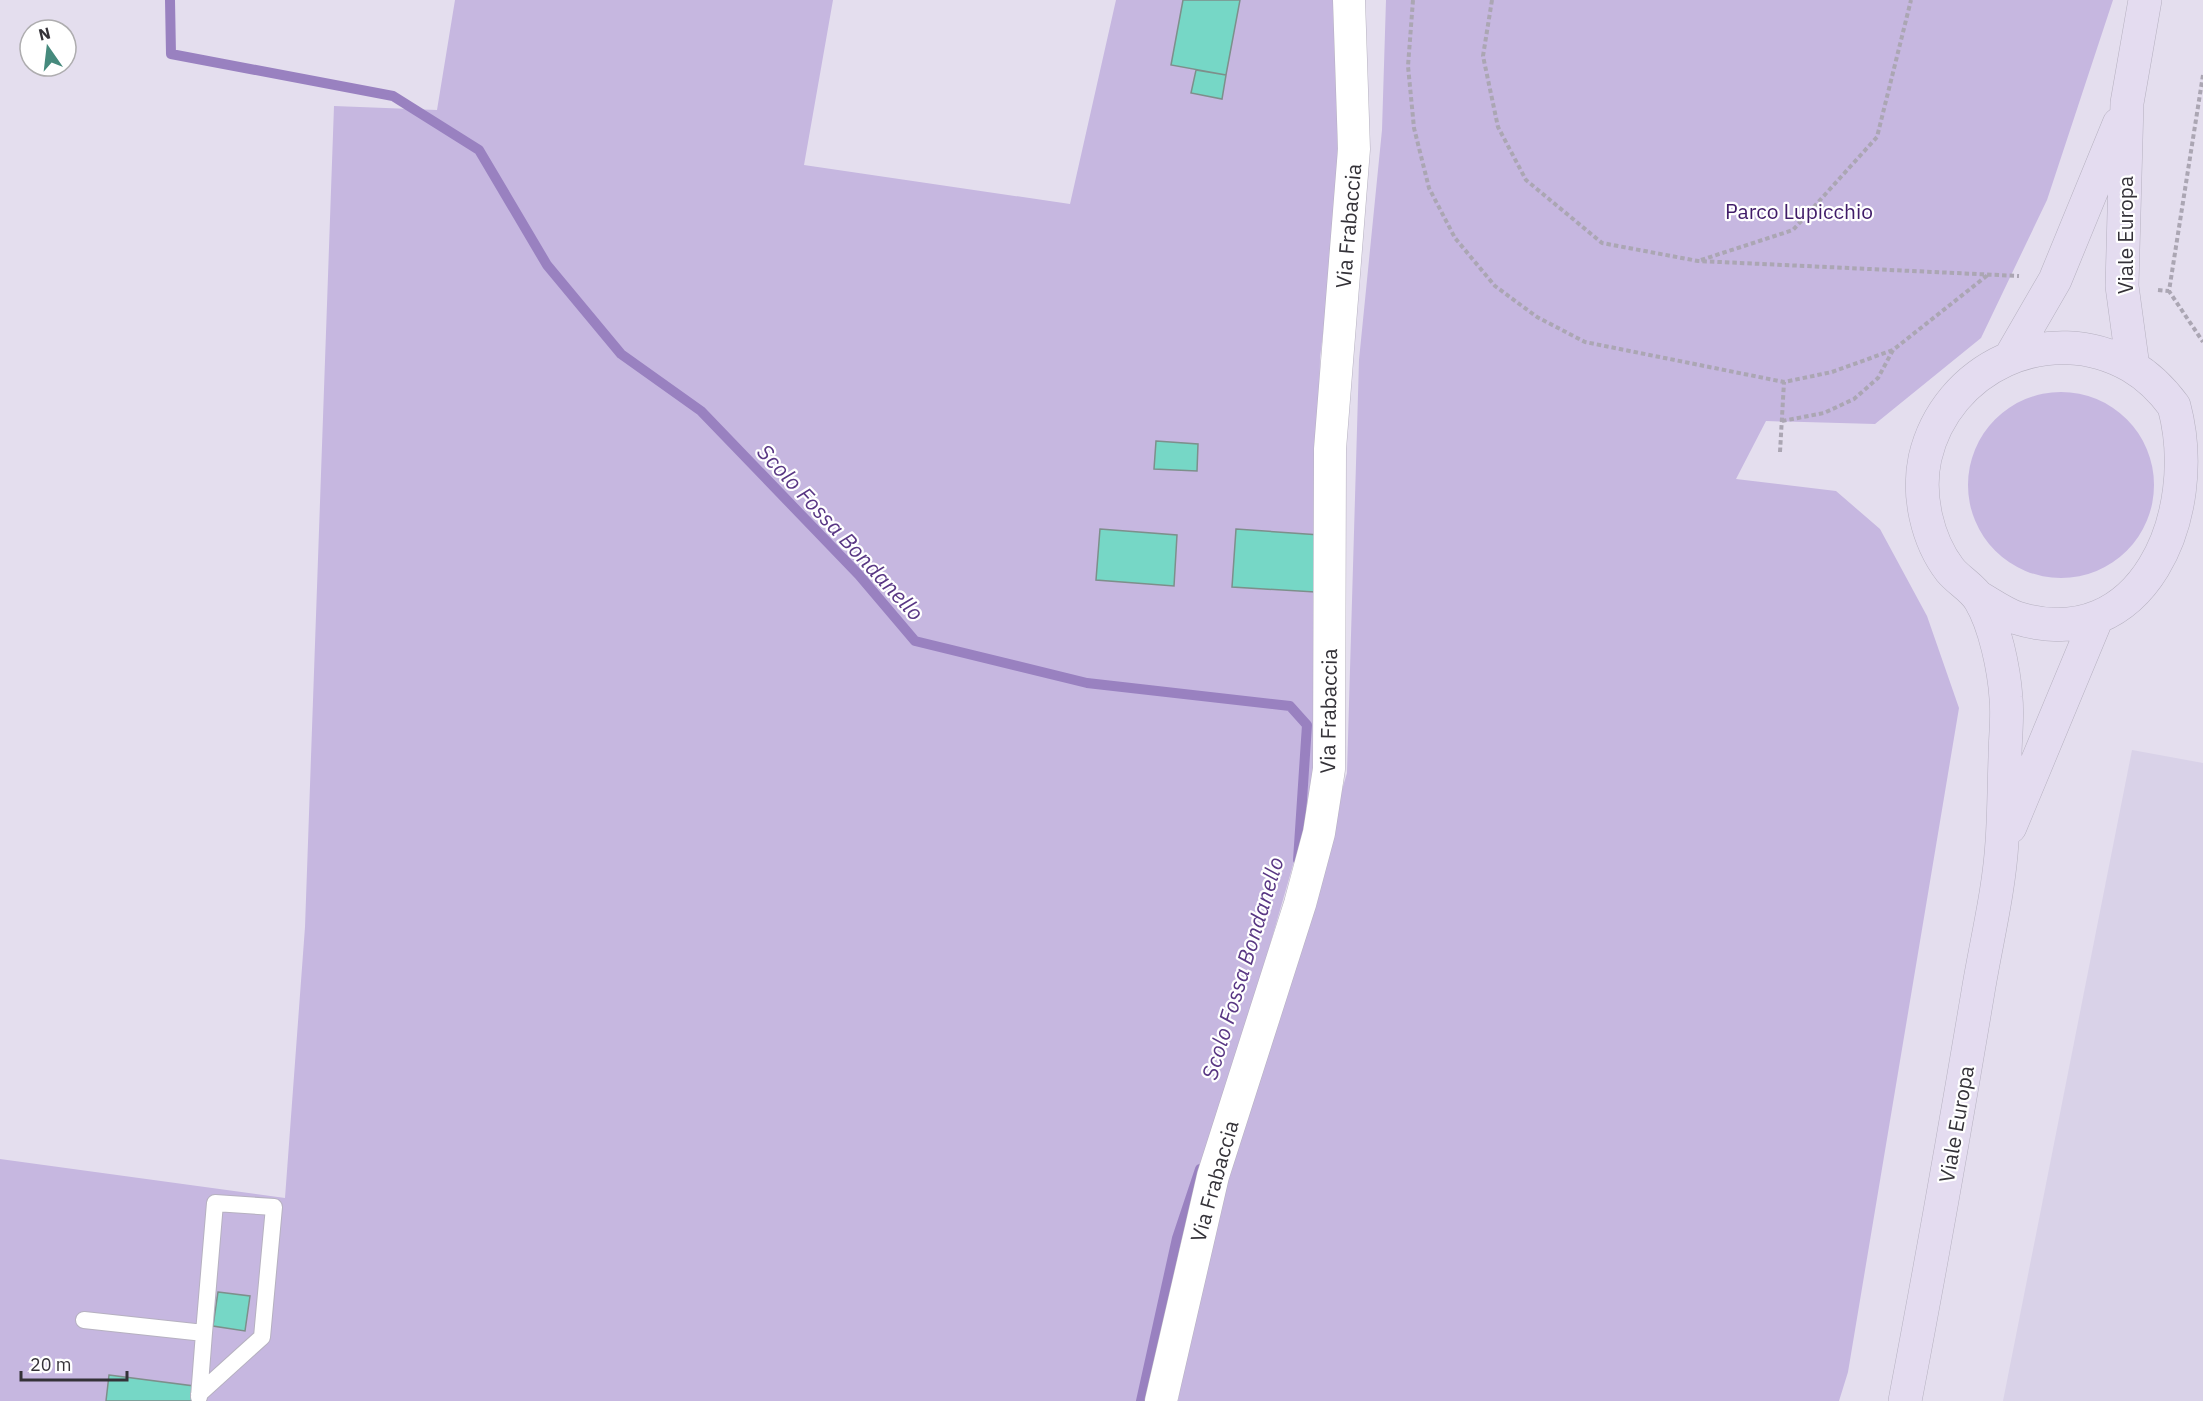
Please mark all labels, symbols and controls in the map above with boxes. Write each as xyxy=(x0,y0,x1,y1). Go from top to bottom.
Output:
north arrow xyxy=(18,18,78,78)
text: N xyxy=(36,22,52,45)
street label: Via Frabaccia xyxy=(1329,162,1367,290)
street label: Viale Europa xyxy=(2111,176,2139,294)
park label: Parco Lupicchio xyxy=(1725,197,1873,225)
water label: Scolo Fossa Bondanello xyxy=(751,437,931,627)
street label: Via Frabaccia xyxy=(1313,648,1343,774)
water label: Scolo Fossa Bondanello xyxy=(1194,853,1290,1083)
street label: Viale Europa xyxy=(1932,1063,1980,1185)
street label: Via Frabaccia xyxy=(1183,1117,1245,1245)
scale bar xyxy=(21,1344,128,1382)
text: 20 m xyxy=(30,1353,72,1376)

